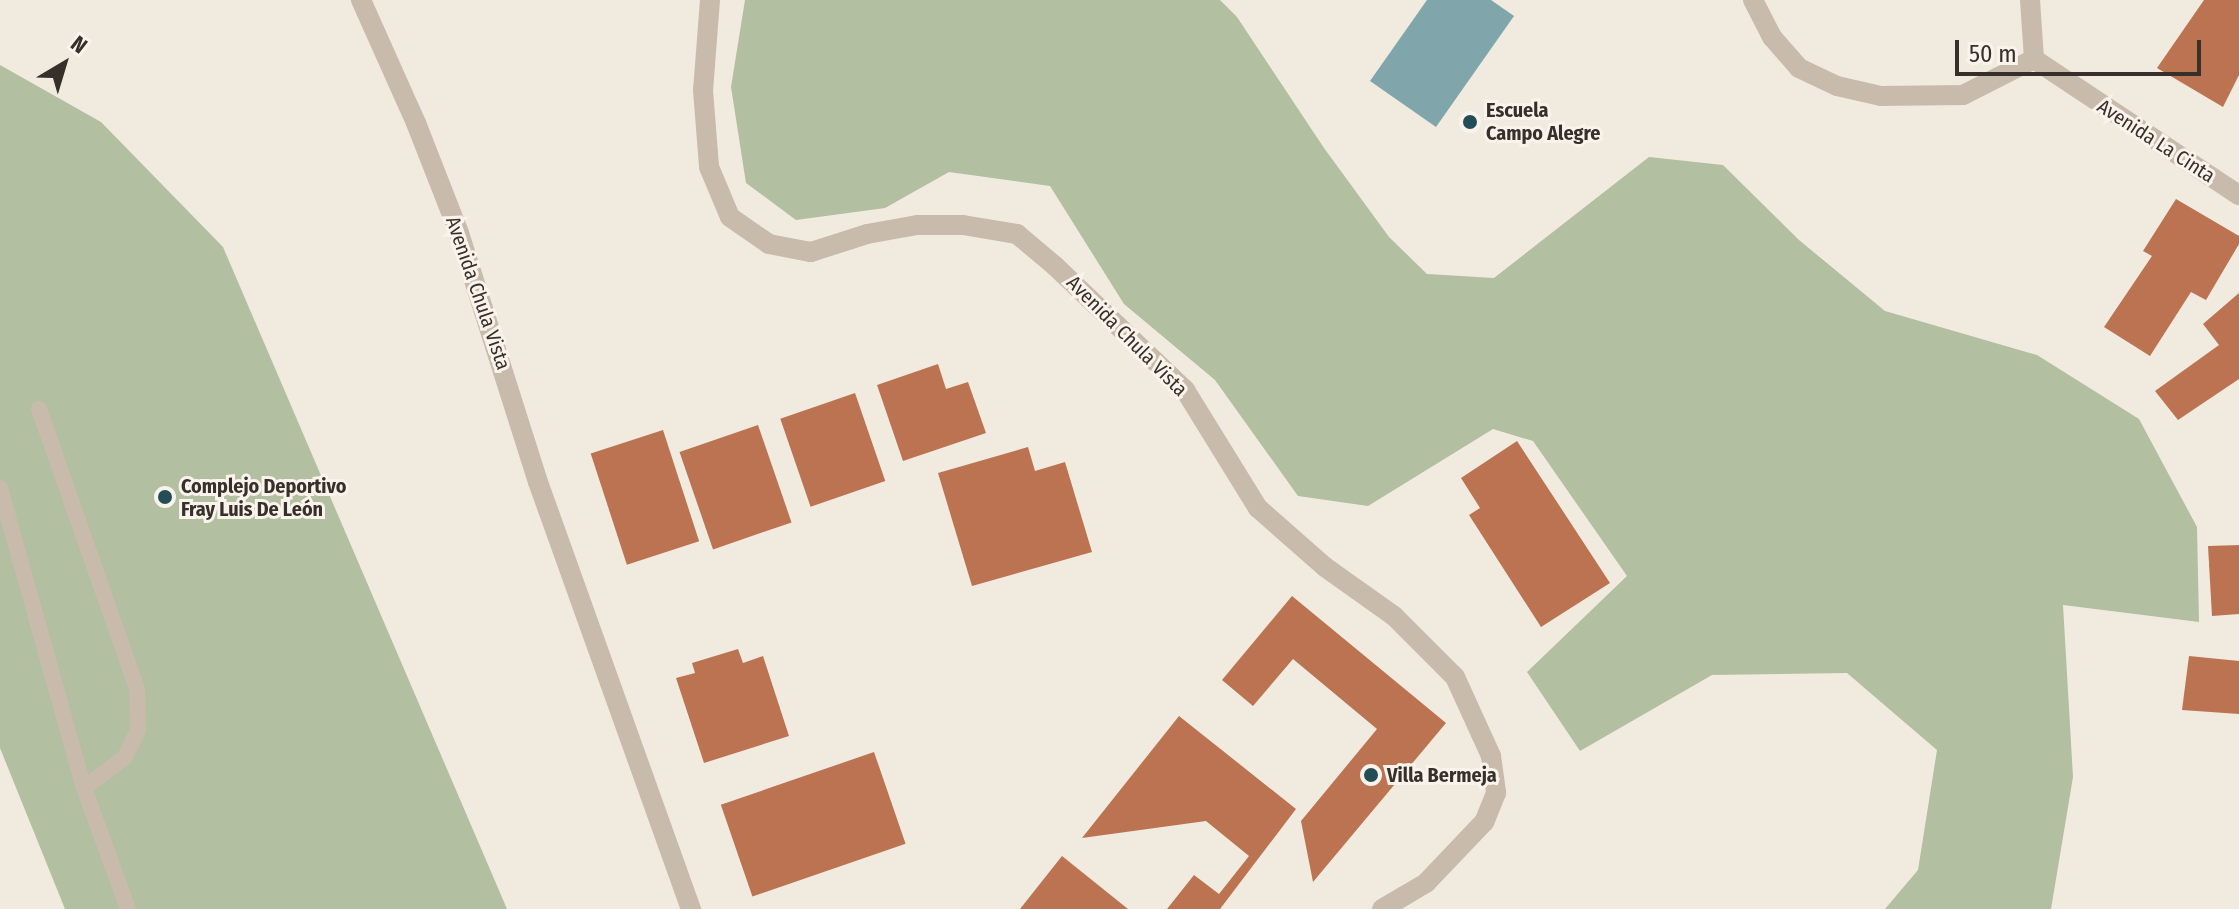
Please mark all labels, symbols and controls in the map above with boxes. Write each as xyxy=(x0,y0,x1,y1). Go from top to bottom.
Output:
north arrow xyxy=(24,24,104,104)
scale bar xyxy=(1959,24,2205,74)
text: N xyxy=(66,30,93,59)
text: 50 m xyxy=(1969,40,2017,68)
street label: Avenida La Cinta xyxy=(2093,94,2219,188)
place label: Escuela Campo Alegre xyxy=(1486,98,1600,145)
marker: Escuela Campo Alegre xyxy=(1461,113,1479,131)
street label: Avenida Chula Vista xyxy=(441,213,515,373)
street label: Avenida Chula Vista xyxy=(1062,271,1192,401)
place label: Complejo Deportivo Fray Luis De León xyxy=(181,474,346,521)
marker: Complejo Deportivo Fray Luis De León xyxy=(156,488,174,506)
place label: Villa Bermeja xyxy=(1387,763,1497,787)
marker: Villa Bermeja xyxy=(1362,766,1380,784)

